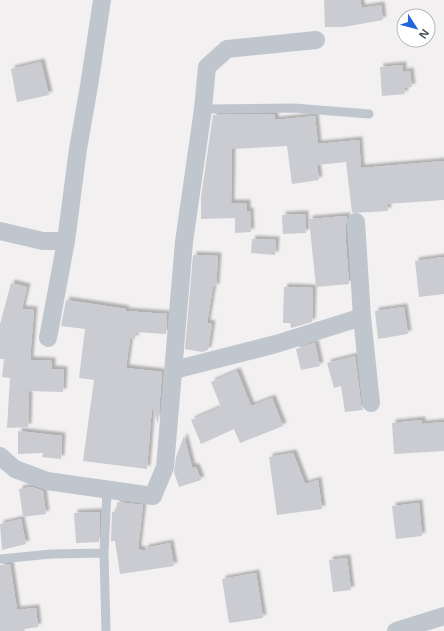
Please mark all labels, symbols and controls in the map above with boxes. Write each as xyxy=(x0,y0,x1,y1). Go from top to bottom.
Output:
north arrow xyxy=(396,8,436,48)
text: N xyxy=(416,26,433,42)

